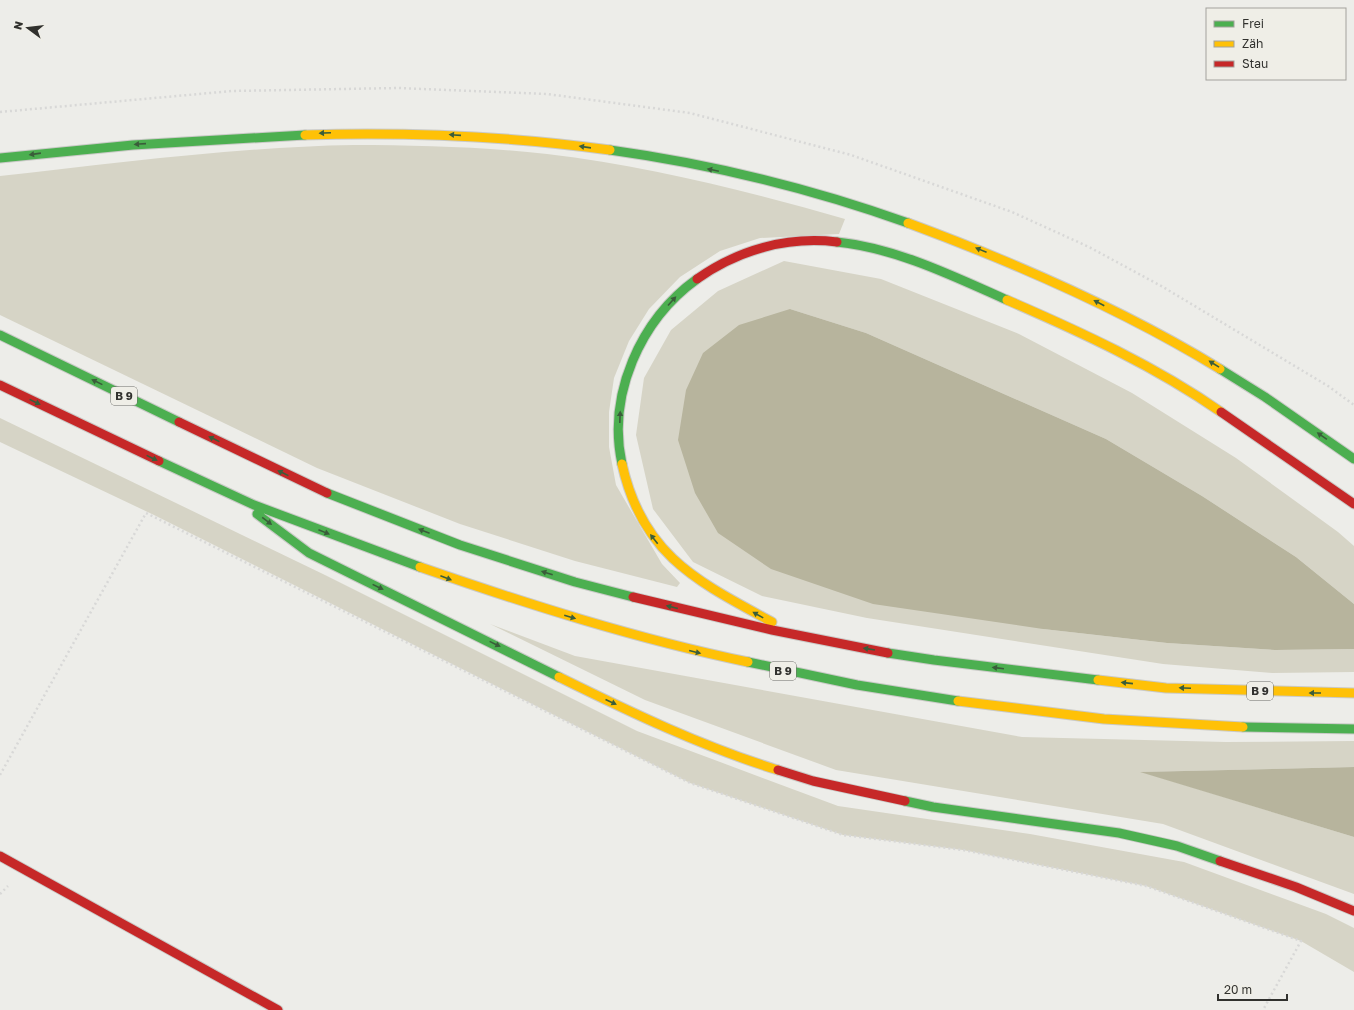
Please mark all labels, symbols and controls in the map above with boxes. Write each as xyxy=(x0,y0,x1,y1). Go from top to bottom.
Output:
north arrow xyxy=(8,8,48,48)
legend xyxy=(1206,8,1346,80)
text: Frei xyxy=(1242,16,1264,31)
text: N xyxy=(10,20,25,31)
text: Zäh xyxy=(1242,36,1263,51)
text: Stau xyxy=(1242,56,1268,71)
one-way arrow xyxy=(318,130,331,136)
one-way arrow xyxy=(449,132,461,139)
one-way arrow xyxy=(134,141,146,148)
one-way arrow xyxy=(579,144,591,150)
one-way arrow xyxy=(29,151,41,157)
one-way arrow xyxy=(706,166,719,172)
one-way arrow xyxy=(975,247,986,253)
one-way arrow xyxy=(668,295,677,306)
one-way arrow xyxy=(1094,300,1105,306)
one-way arrow xyxy=(1208,361,1220,368)
one-way arrow xyxy=(91,379,102,385)
road number: B 9 xyxy=(111,387,137,405)
one-way arrow xyxy=(29,398,41,405)
one-way arrow xyxy=(617,411,624,423)
one-way arrow xyxy=(1317,432,1327,440)
one-way arrow xyxy=(208,436,219,442)
one-way arrow xyxy=(147,455,158,461)
one-way arrow xyxy=(277,469,289,476)
one-way arrow xyxy=(261,517,272,525)
one-way arrow xyxy=(417,528,429,534)
one-way arrow xyxy=(319,530,331,536)
one-way arrow xyxy=(650,534,659,545)
one-way arrow xyxy=(541,570,553,576)
one-way arrow xyxy=(440,575,452,581)
one-way arrow xyxy=(372,584,384,590)
one-way arrow xyxy=(666,604,678,610)
one-way arrow xyxy=(752,611,764,618)
one-way arrow xyxy=(564,614,576,620)
one-way arrow xyxy=(489,641,500,647)
one-way arrow xyxy=(863,646,876,652)
one-way arrow xyxy=(689,649,701,655)
road number: B 9 xyxy=(770,662,796,680)
one-way arrow xyxy=(992,665,1004,671)
one-way arrow xyxy=(1121,680,1133,686)
road number: B 9 xyxy=(1247,682,1273,700)
one-way arrow xyxy=(1178,685,1191,691)
one-way arrow xyxy=(1308,690,1321,696)
one-way arrow xyxy=(606,699,618,705)
scale bar xyxy=(1218,976,1287,1002)
text: 20 m xyxy=(1224,982,1252,997)

